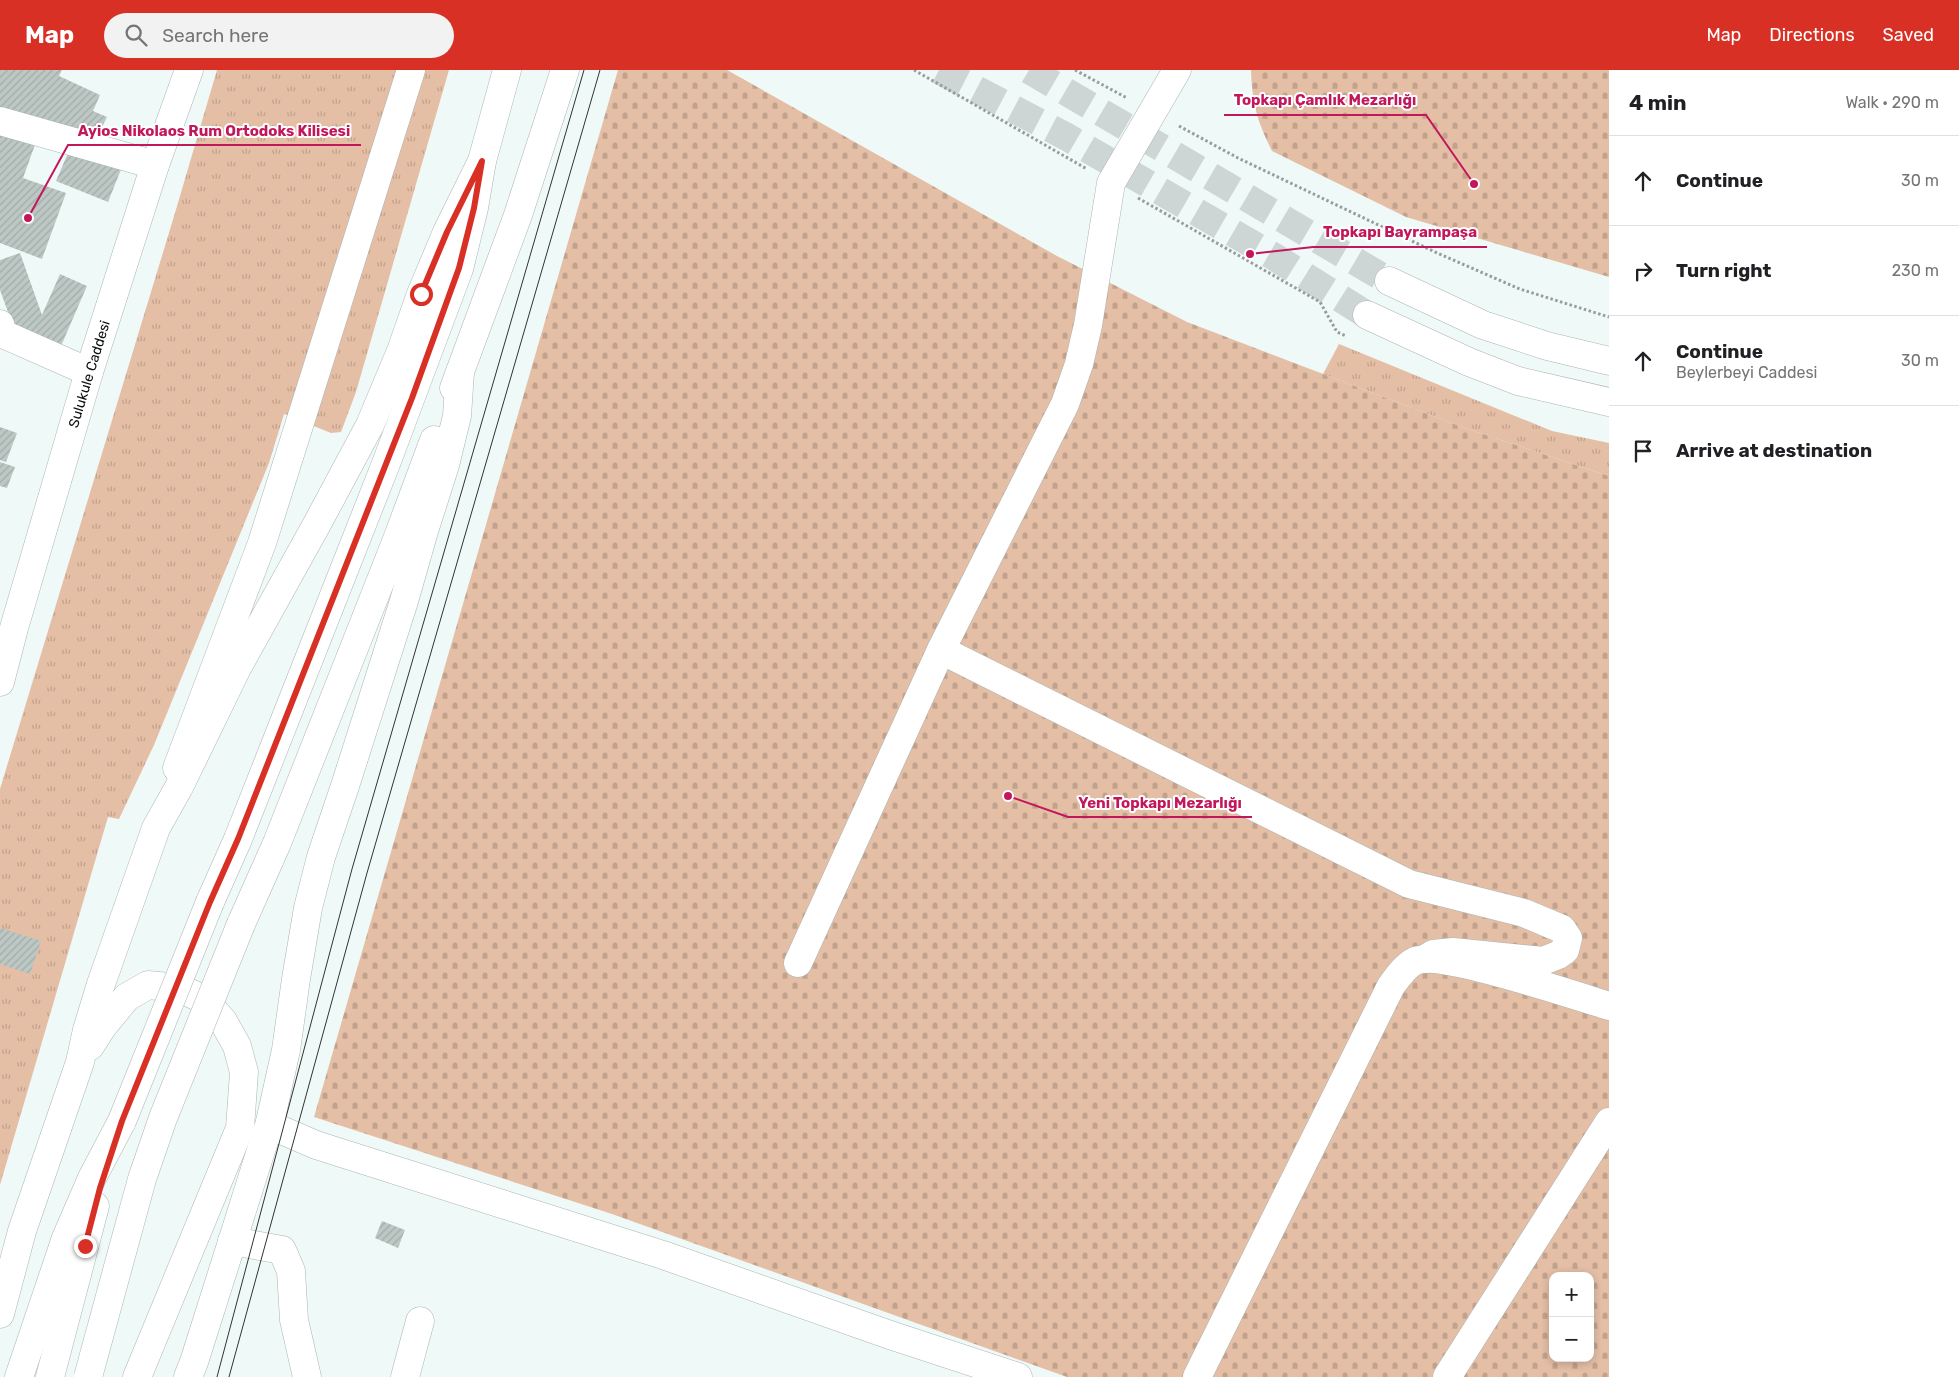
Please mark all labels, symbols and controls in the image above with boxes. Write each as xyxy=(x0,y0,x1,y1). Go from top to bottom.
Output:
search box xyxy=(104,13,454,58)
text: Map xyxy=(25,21,74,49)
icon: search xyxy=(122,21,150,49)
text: Search here xyxy=(162,24,269,47)
text: Map xyxy=(1706,24,1741,46)
text: Directions xyxy=(1769,24,1855,46)
text: Saved xyxy=(1883,24,1934,46)
callout: Topkapı Çamlık Mezarlığı xyxy=(1224,85,1426,115)
text: 4 min xyxy=(1629,90,1687,115)
text: Topkapı Çamlık Mezarlığı xyxy=(1234,91,1416,109)
text: Walk · 290 m xyxy=(1845,93,1939,112)
callout: Ayios Nikolaos Rum Ortodoks Kilisesi xyxy=(68,115,361,145)
text: Ayios Nikolaos Rum Ortodoks Kilisesi xyxy=(78,122,350,140)
icon: ahead xyxy=(1629,167,1657,195)
text: Continue xyxy=(1676,169,1763,192)
text: 30 m xyxy=(1901,171,1939,190)
callout: Topkapı Bayrampaşa xyxy=(1313,217,1487,247)
text: Topkapı Bayrampaşa xyxy=(1323,223,1477,241)
icon: right xyxy=(1629,257,1657,285)
text: Turn right xyxy=(1676,259,1771,282)
text: 230 m xyxy=(1892,261,1939,280)
route start xyxy=(410,283,433,306)
street label: Sulukule Caddesi xyxy=(65,318,114,430)
text: Continue xyxy=(1676,340,1763,363)
icon: ahead xyxy=(1629,347,1657,375)
text: 30 m xyxy=(1901,351,1939,370)
text: Beylerbeyi Caddesi xyxy=(1676,363,1817,382)
icon: arrive xyxy=(1629,437,1657,465)
text: Arrive at destination xyxy=(1676,439,1872,462)
callout: Yeni Topkapı Mezarlığı xyxy=(1068,787,1252,817)
text: Yeni Topkapı Mezarlığı xyxy=(1078,794,1242,812)
route end xyxy=(74,1235,97,1258)
map controls xyxy=(1549,1272,1594,1362)
button: + xyxy=(1549,1272,1594,1317)
button: − xyxy=(1549,1317,1594,1362)

